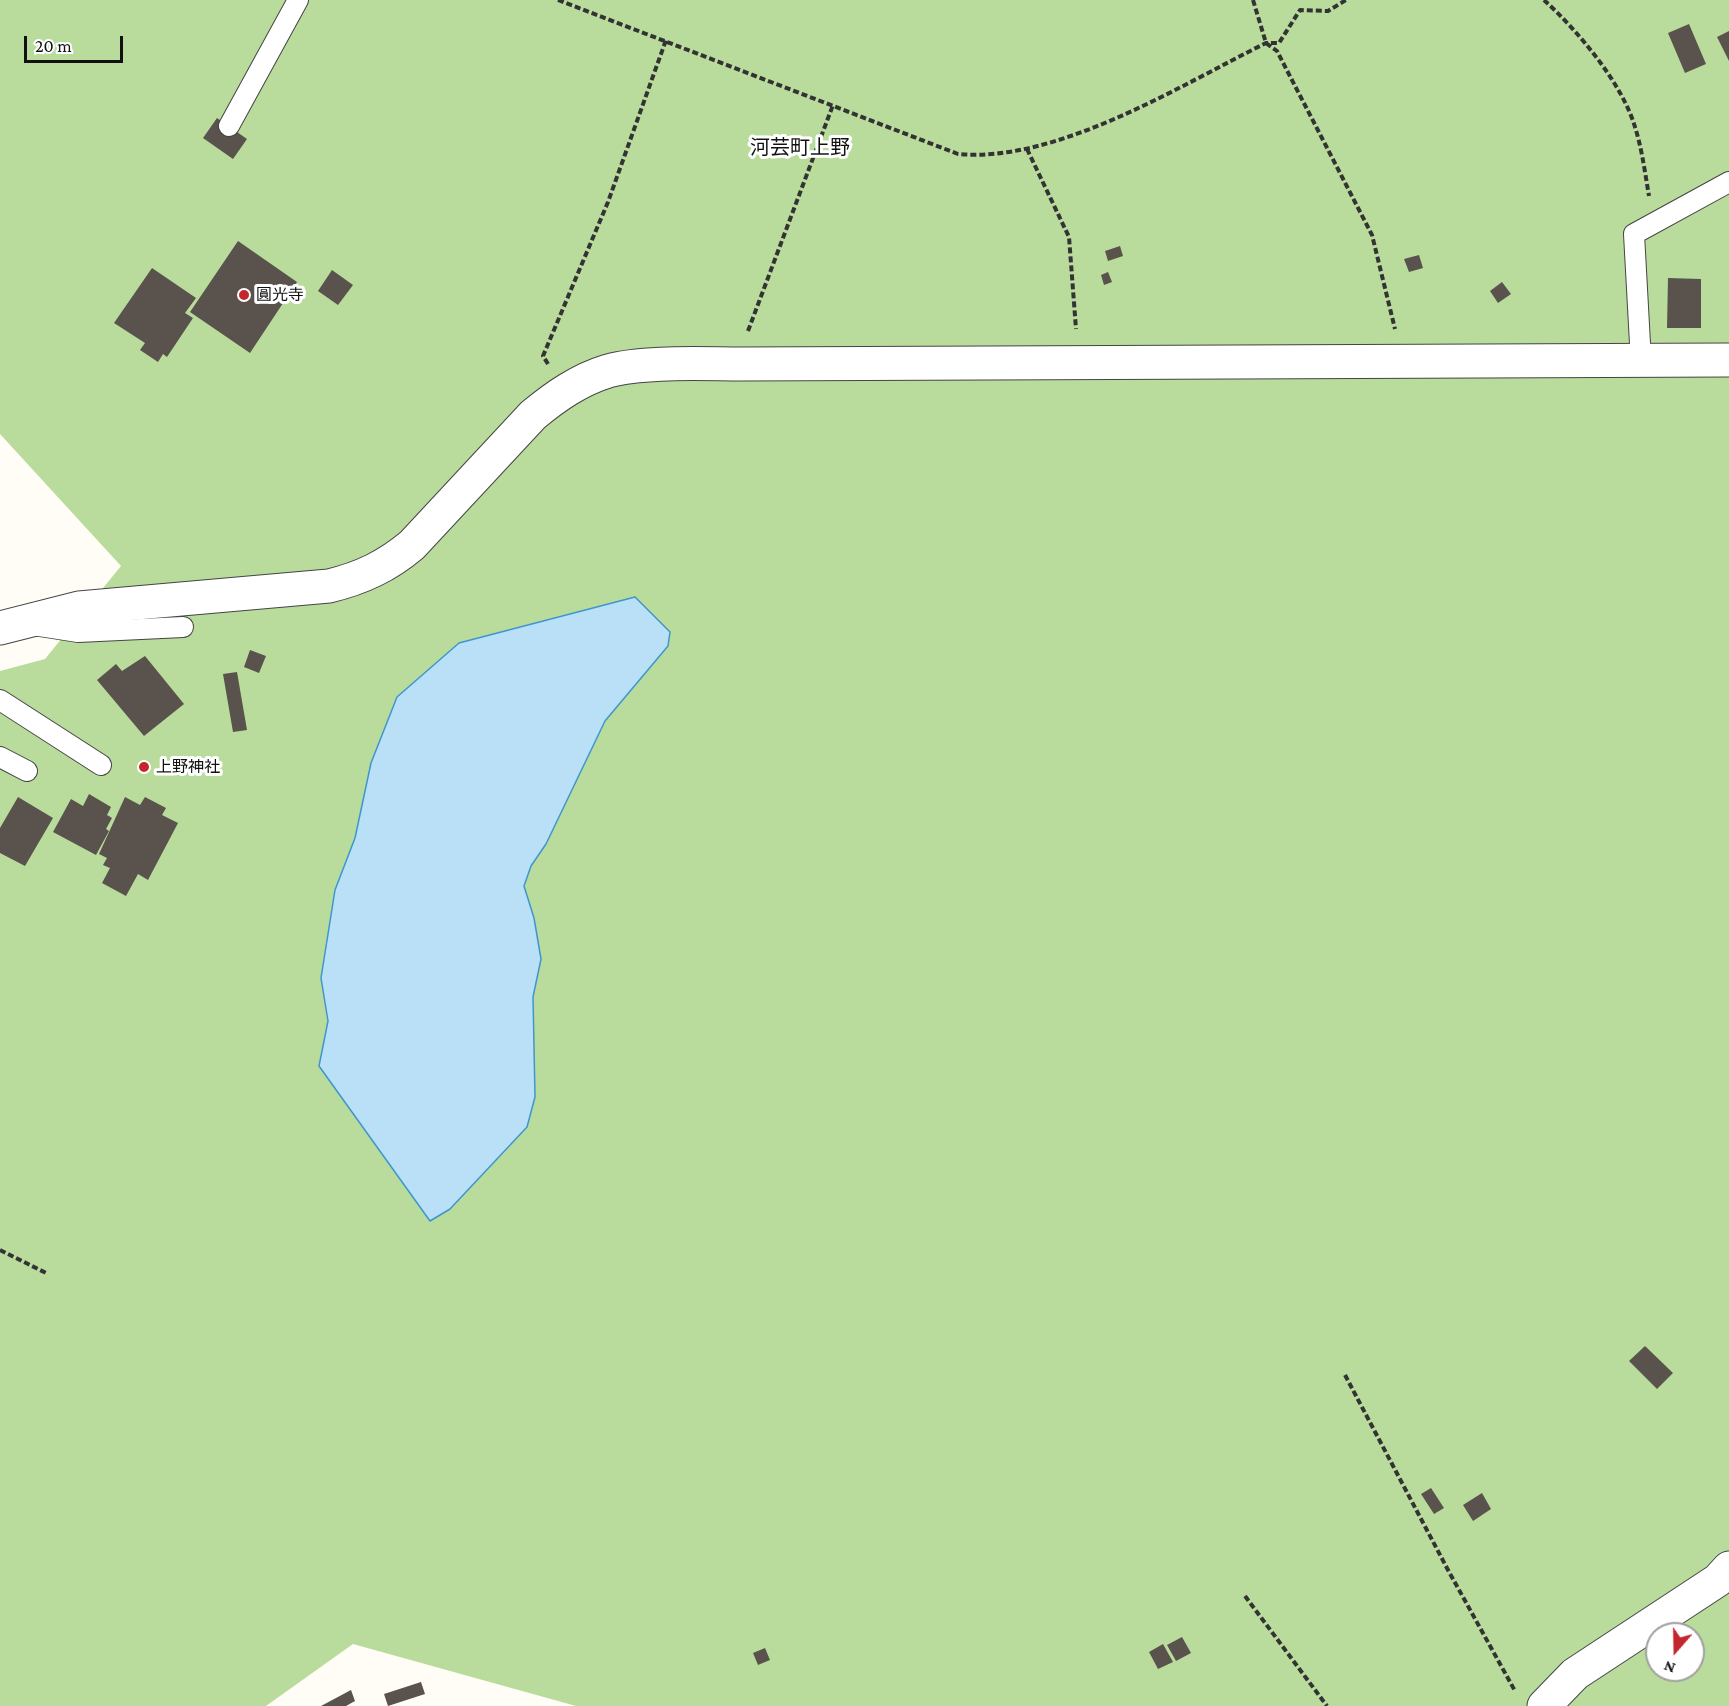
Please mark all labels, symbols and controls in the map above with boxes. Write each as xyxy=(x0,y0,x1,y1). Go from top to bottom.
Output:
scale bar xyxy=(27,24,126,62)
text: 20 m xyxy=(35,36,72,56)
district label: 河芸町上野 xyxy=(750,136,850,160)
place label: 圓光寺 xyxy=(256,285,304,305)
marker: 圓光寺 xyxy=(237,288,251,302)
place label: 上野神社 xyxy=(156,757,220,777)
marker: 上野神社 xyxy=(137,760,151,774)
north arrow xyxy=(1645,1622,1705,1682)
text: N xyxy=(1661,1658,1677,1677)

